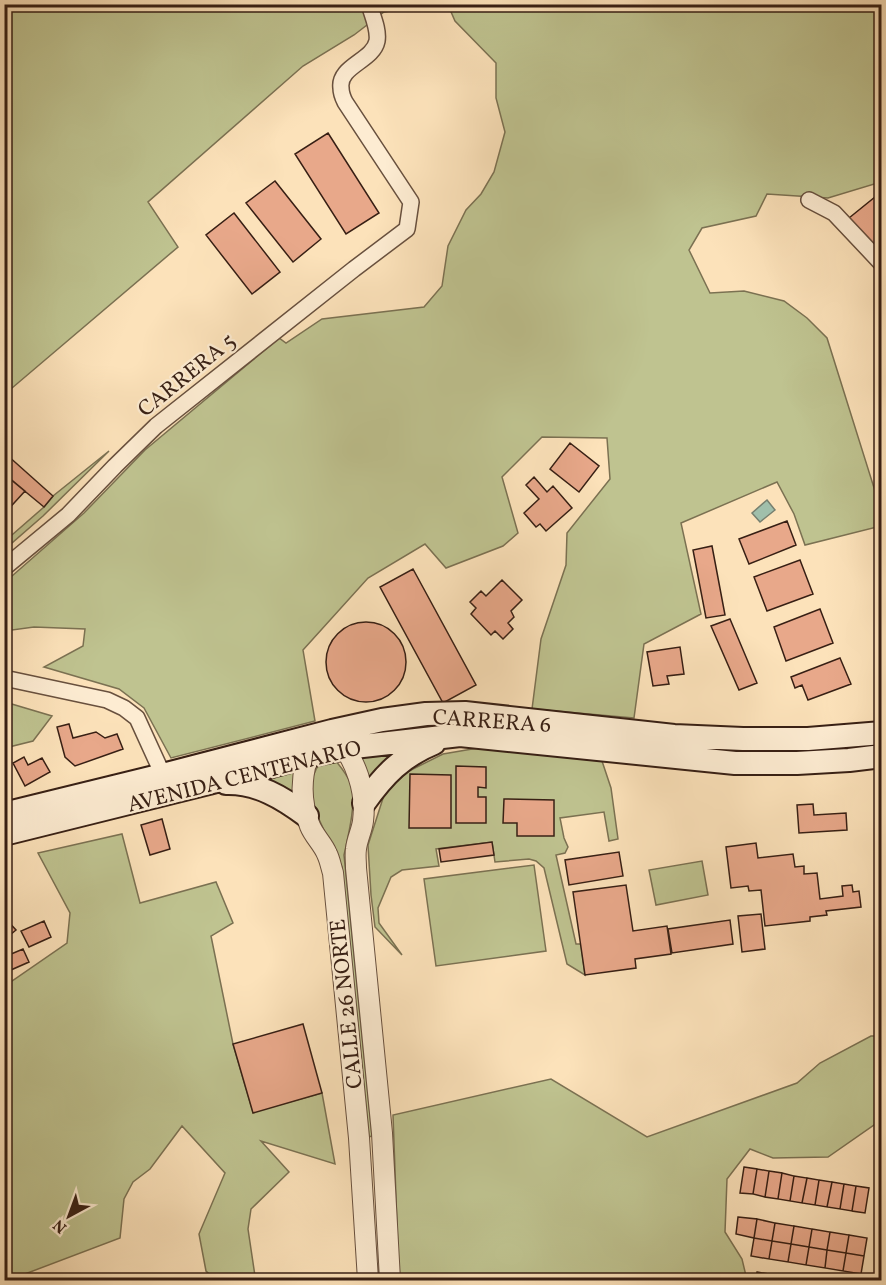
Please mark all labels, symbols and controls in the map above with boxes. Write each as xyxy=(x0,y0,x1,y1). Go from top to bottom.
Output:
street label: CARRERA 5 xyxy=(132,327,243,425)
street label: CARRERA 6 xyxy=(431,703,552,742)
street label: AVENIDA CENTENARIO xyxy=(124,733,365,821)
street label: CALLE 26 NORTE xyxy=(323,917,372,1090)
north arrow xyxy=(39,1186,99,1246)
text: N xyxy=(49,1213,72,1238)

